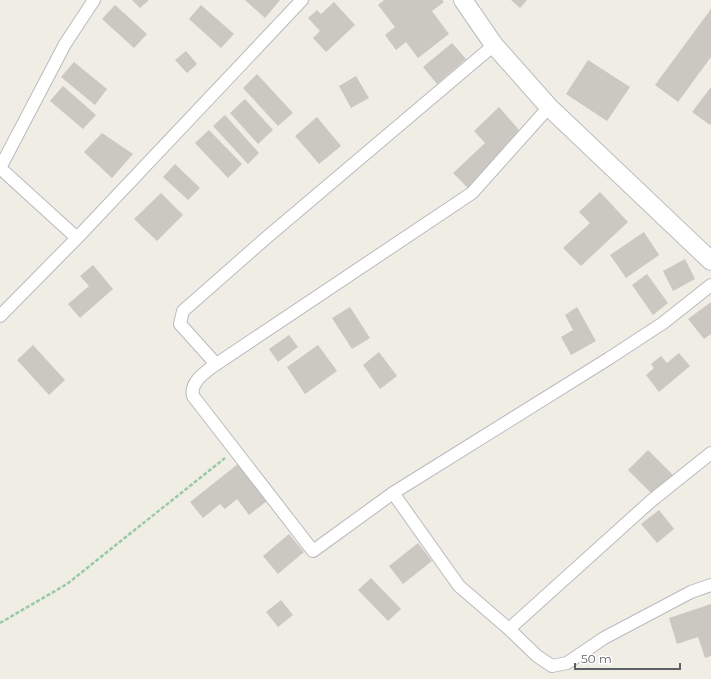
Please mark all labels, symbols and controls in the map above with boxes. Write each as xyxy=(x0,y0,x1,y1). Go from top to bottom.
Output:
scale bar xyxy=(575,645,680,671)
text: 50 m xyxy=(581,651,612,666)

